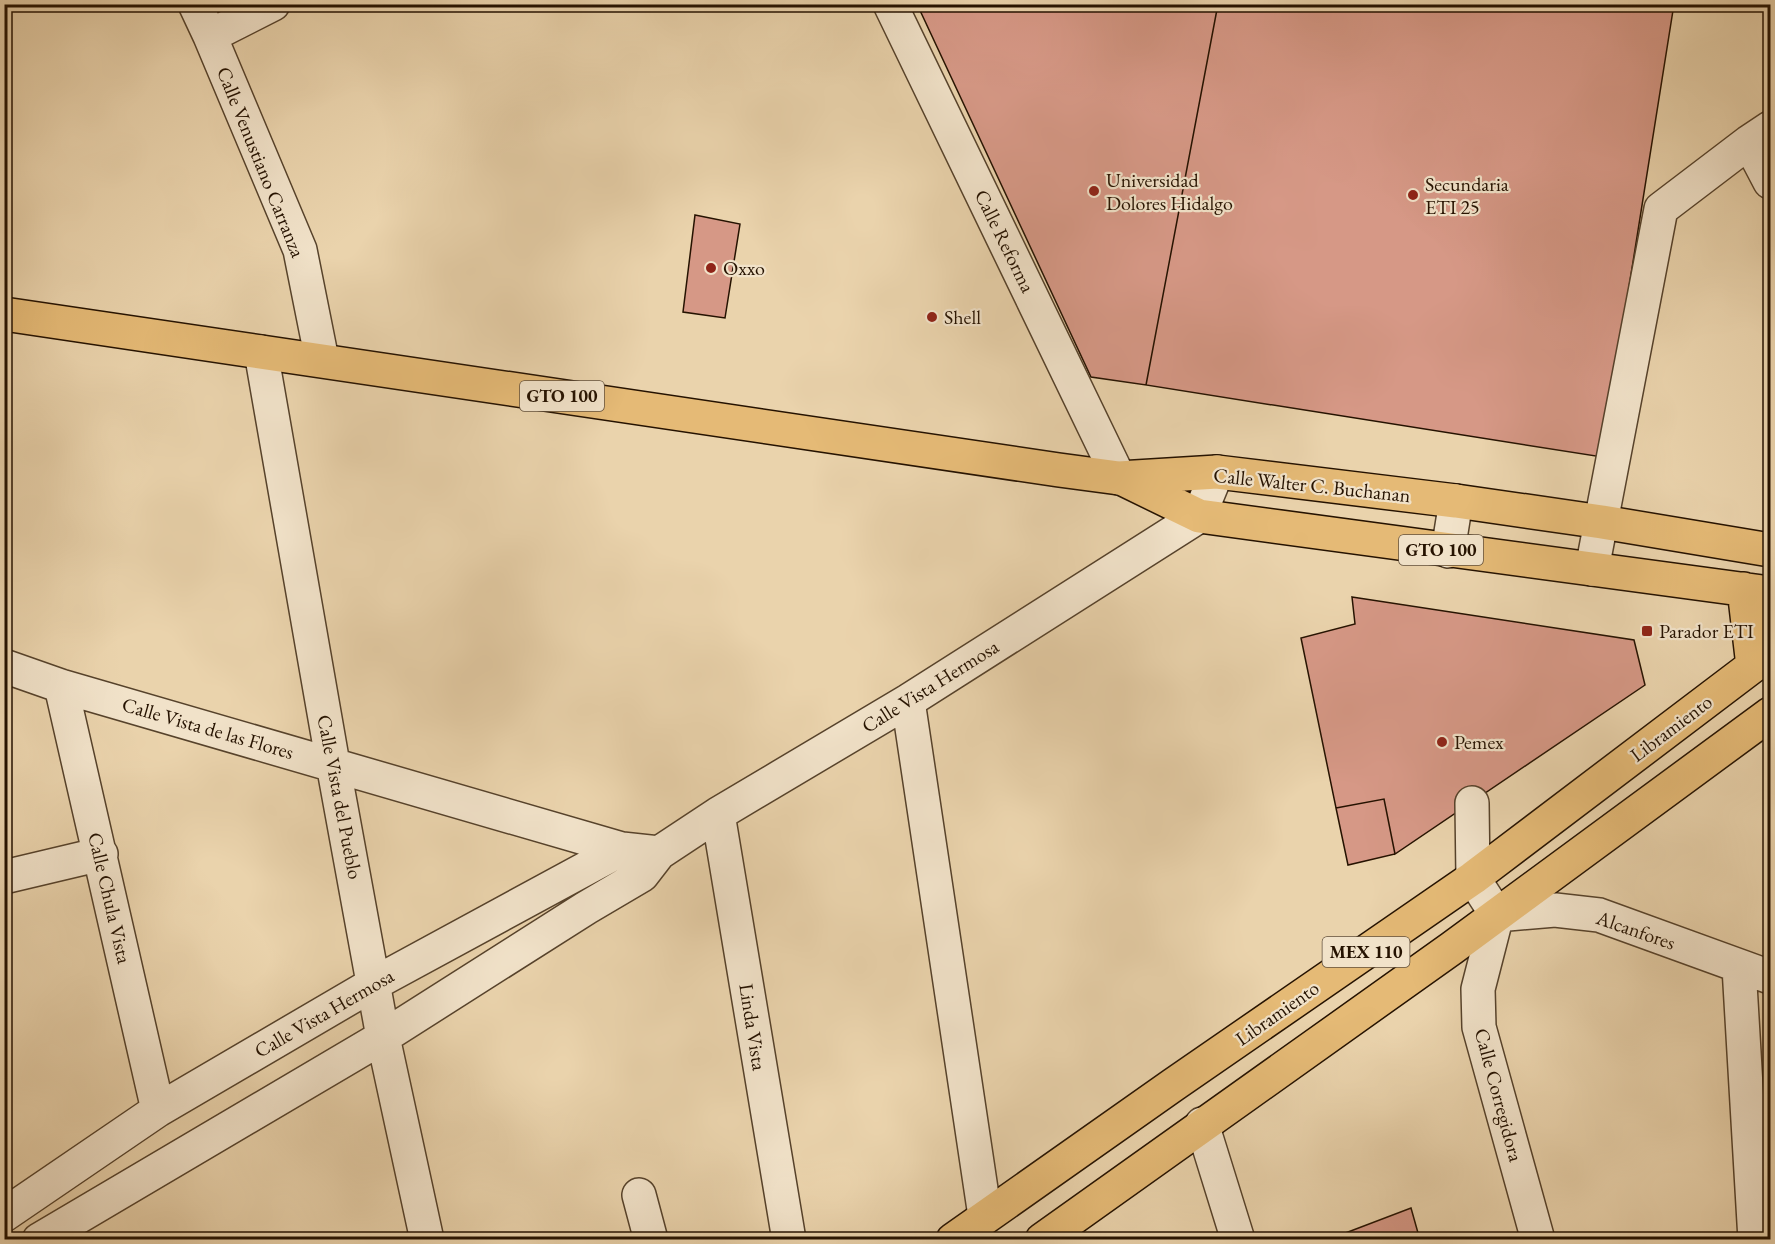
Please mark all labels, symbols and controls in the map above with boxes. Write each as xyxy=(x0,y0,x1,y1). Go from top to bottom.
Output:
street label: Calle Venustiano Carranza xyxy=(211,63,311,261)
place label: Universidad Dolores Hidalgo xyxy=(1106,167,1233,216)
place label: Secundaria ETI 25 xyxy=(1425,171,1509,220)
marker: Universidad Dolores Hidalgo xyxy=(1087,184,1101,198)
street label: Calle Reforma xyxy=(969,185,1041,297)
marker: Secundaria ETI 25 xyxy=(1406,188,1420,202)
place label: Oxxo xyxy=(723,255,765,281)
marker: Oxxo xyxy=(704,261,718,275)
place label: Shell xyxy=(944,304,981,330)
marker: Shell xyxy=(925,310,939,324)
road number: GTO 100 xyxy=(520,381,604,411)
street label: Calle Walter C. Buchanan xyxy=(1212,462,1412,508)
road number: GTO 100 xyxy=(1399,535,1483,565)
place label: Parador ETI xyxy=(1659,618,1754,644)
marker: Parador ETI xyxy=(1640,624,1654,638)
street label: Calle Vista Hermosa xyxy=(857,633,1003,739)
street label: Libramiento xyxy=(1625,689,1717,767)
street label: Calle Vista de las Flores xyxy=(119,691,297,765)
street label: Calle Vista del Pueblo xyxy=(311,713,369,882)
place label: Pemex xyxy=(1454,729,1504,755)
marker: Pemex xyxy=(1435,735,1449,749)
street label: Calle Chula Vista xyxy=(82,830,138,966)
street label: Alcanfores xyxy=(1592,904,1679,956)
road number: MEX 110 xyxy=(1322,937,1410,967)
street label: Calle Vista Hermosa xyxy=(250,963,398,1063)
street label: Libramiento xyxy=(1230,975,1324,1051)
street label: Linda Vista xyxy=(733,982,773,1072)
street label: Calle Corregidora xyxy=(1469,1025,1529,1165)

